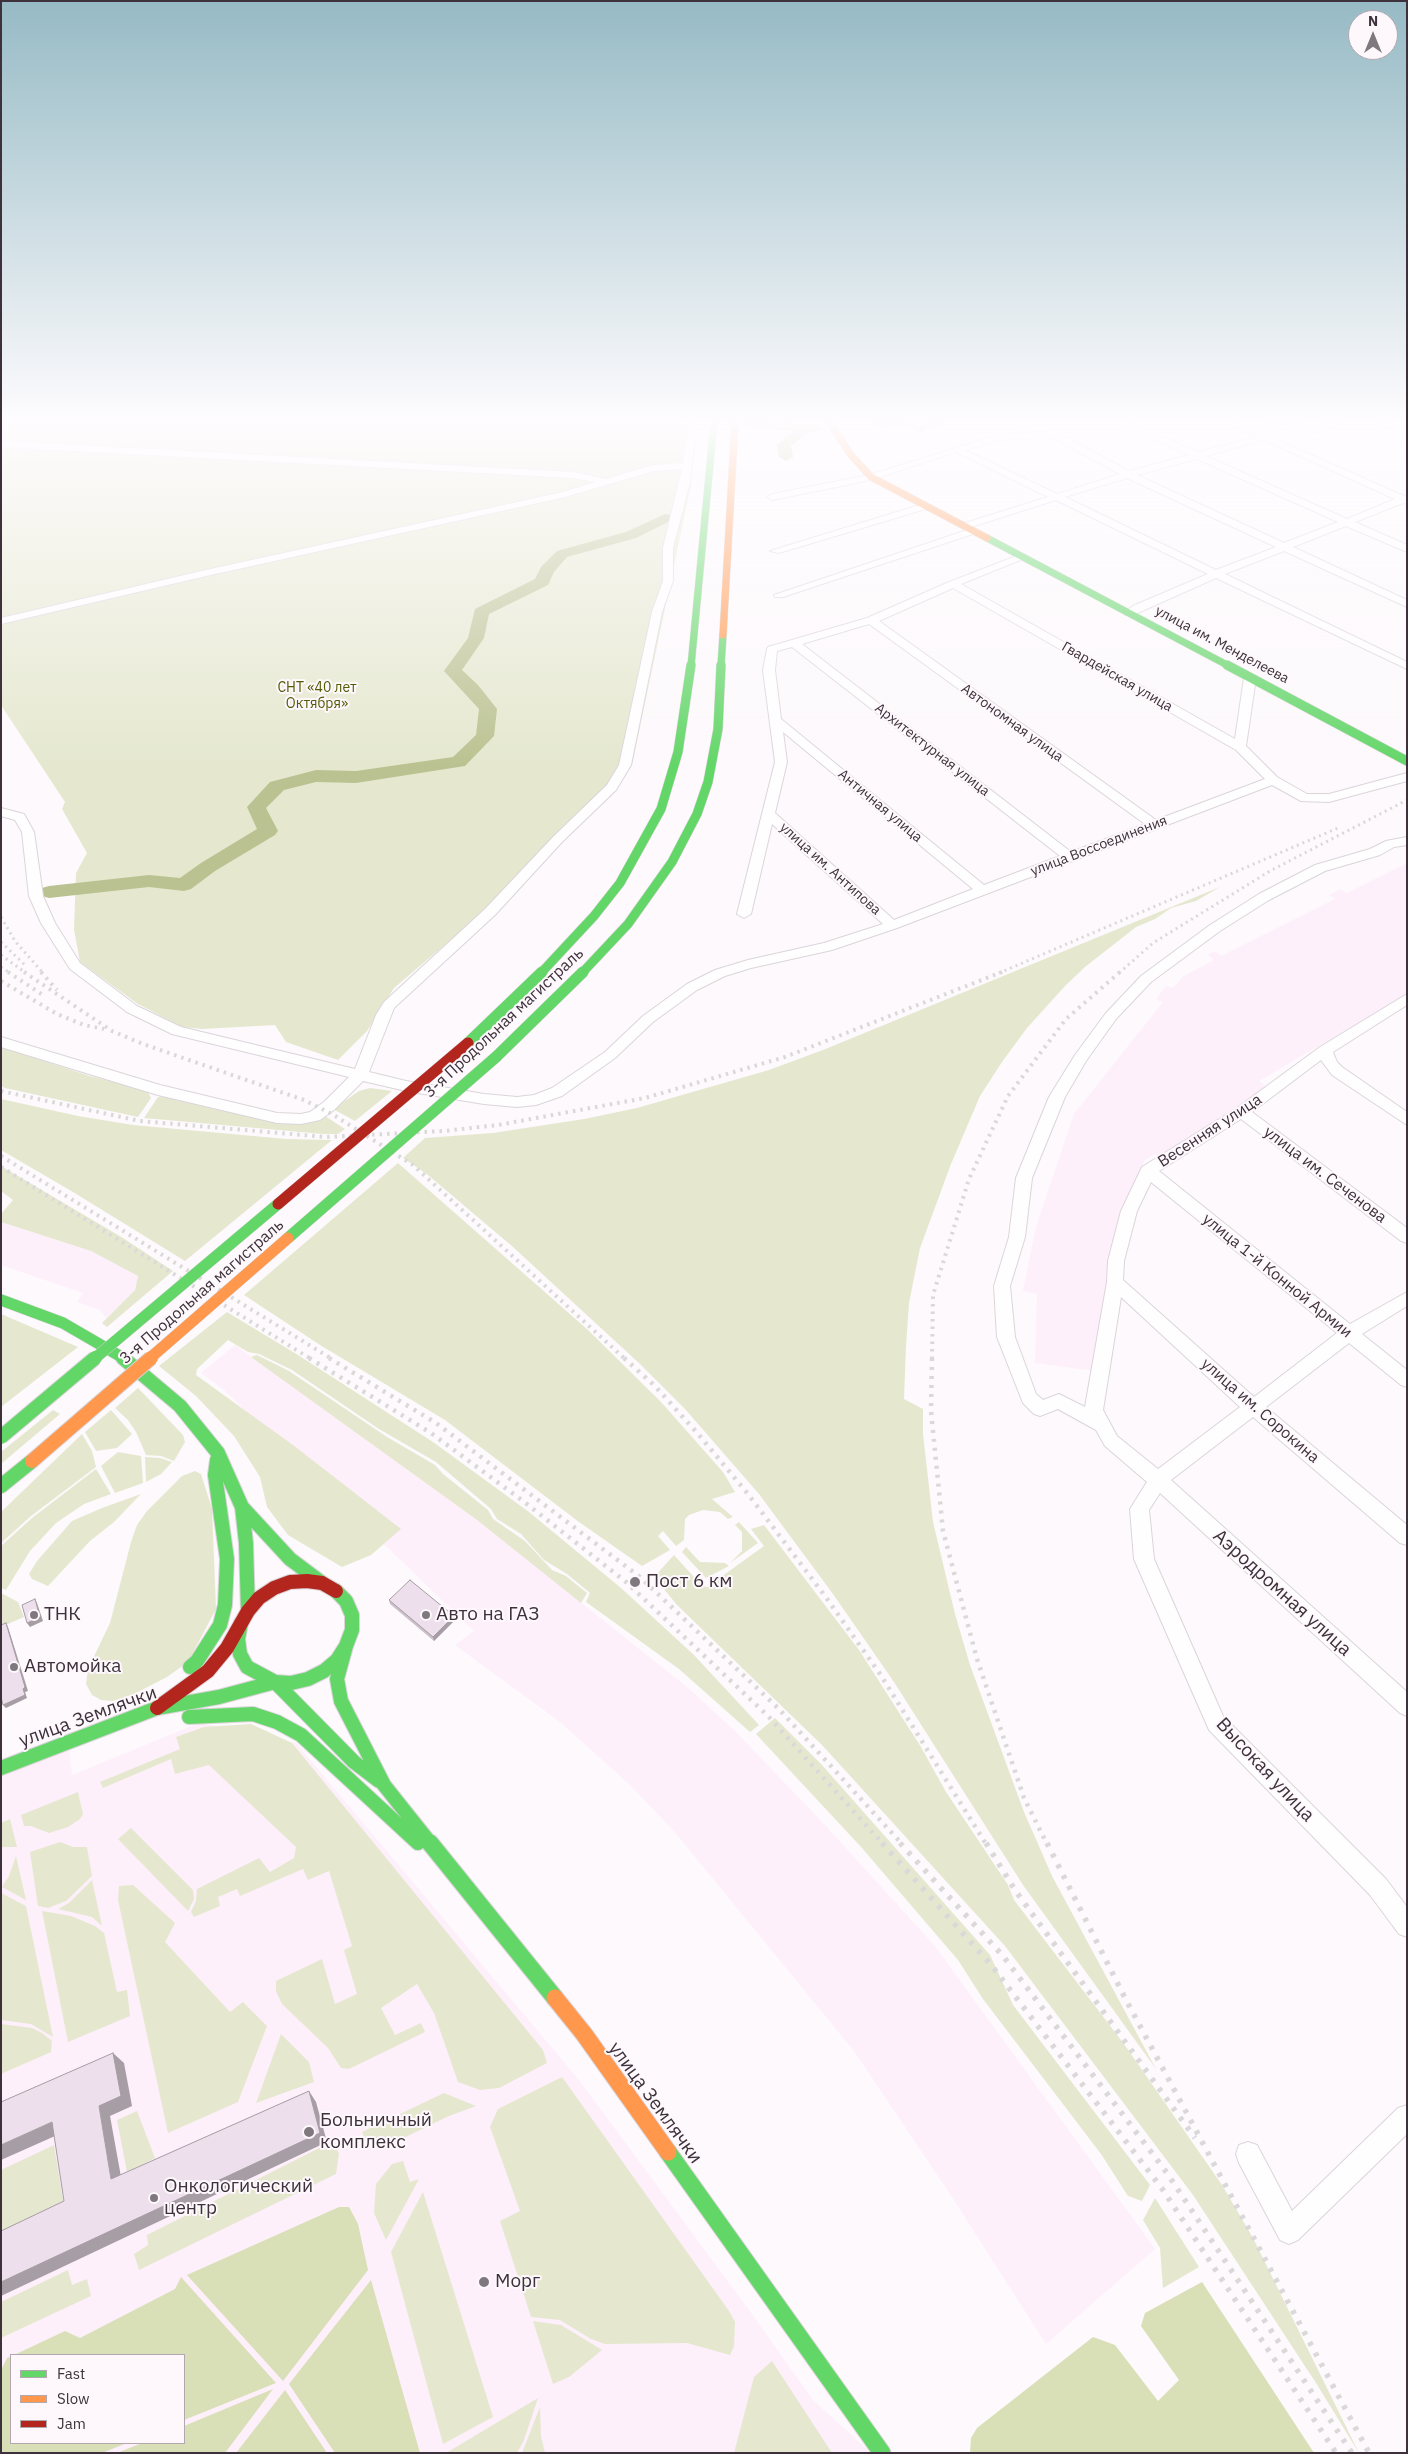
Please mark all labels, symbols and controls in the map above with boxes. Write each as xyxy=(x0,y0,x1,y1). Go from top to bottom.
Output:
north arrow xyxy=(1348,10,1398,60)
text: N xyxy=(1368,12,1378,30)
street label: улица им. Менделеева xyxy=(1152,603,1292,687)
street label: Гвардейская улица xyxy=(1059,638,1175,716)
park label: СНТ «40 лет Октября» xyxy=(277,680,357,712)
street label: Автономная улица xyxy=(958,680,1066,766)
street label: Архитектурная улица xyxy=(871,700,993,800)
street label: Античная улица xyxy=(834,766,926,846)
street label: улица Воссоединения xyxy=(1028,812,1170,880)
street label: улица им. Антипова xyxy=(776,819,884,919)
street label: 3-я Продольная магистраль xyxy=(420,944,588,1102)
street label: Весенняя улица xyxy=(1154,1090,1266,1172)
street label: улица им. Сеченова xyxy=(1260,1123,1390,1227)
street label: улица 1-й Конной Армии xyxy=(1198,1210,1356,1342)
street label: 3-я Продольная магистраль xyxy=(116,1216,288,1368)
street label: улица им. Сорокина xyxy=(1197,1355,1323,1467)
street label: Аэродромная улица xyxy=(1208,1525,1356,1661)
place label: Пост 6 км xyxy=(646,1571,732,1593)
marker: Пост 6 км xyxy=(628,1575,642,1589)
place label: ТНК xyxy=(44,1604,81,1626)
place label: Авто на ГАЗ xyxy=(436,1604,539,1626)
marker: ТНК xyxy=(28,1609,40,1621)
marker: Авто на ГАЗ xyxy=(420,1609,432,1621)
place label: Автомойка xyxy=(24,1656,121,1678)
marker: Автомойка xyxy=(8,1661,20,1673)
street label: улица Землячки xyxy=(16,1682,160,1752)
street label: Высокая улица xyxy=(1211,1713,1319,1827)
street label: улица Землячки xyxy=(603,2038,707,2168)
place label: Больничный комплекс xyxy=(320,2110,432,2154)
marker: Больничный комплекс xyxy=(302,2125,316,2139)
place label: Онкологический центр xyxy=(164,2176,313,2220)
marker: Онкологический центр xyxy=(148,2192,160,2204)
place label: Морг xyxy=(495,2271,540,2293)
marker: Морг xyxy=(477,2275,491,2289)
legend xyxy=(10,2354,185,2444)
text: Fast xyxy=(57,2364,85,2383)
text: Slow xyxy=(57,2389,90,2408)
text: Jam xyxy=(57,2414,86,2433)

